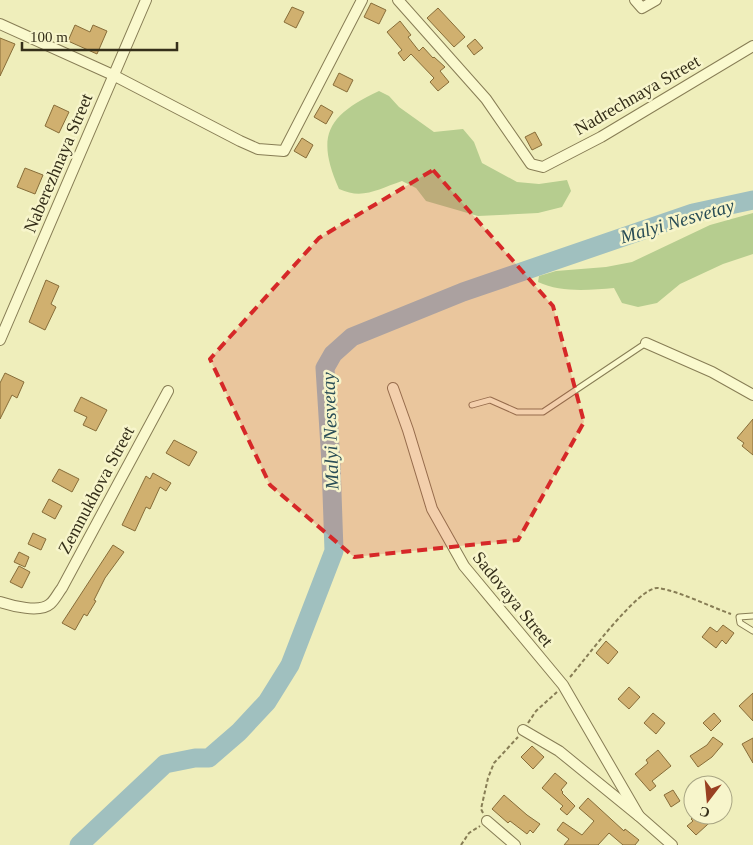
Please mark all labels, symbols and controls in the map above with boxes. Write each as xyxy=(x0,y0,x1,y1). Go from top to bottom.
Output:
scale bar xyxy=(22,20,178,52)
text: 100 m xyxy=(30,29,68,45)
street label: Nadrechnaya Street xyxy=(571,51,703,139)
street label: Naberezhnaya Street xyxy=(20,90,96,236)
water label: Malyi Nesvetay xyxy=(617,195,737,248)
water label: Malyi Nesvetay xyxy=(317,371,343,491)
street label: Zemnukhova Street xyxy=(54,423,138,557)
street label: Sadovaya Street xyxy=(469,547,557,651)
north arrow xyxy=(683,775,733,825)
text: С xyxy=(698,803,711,821)

